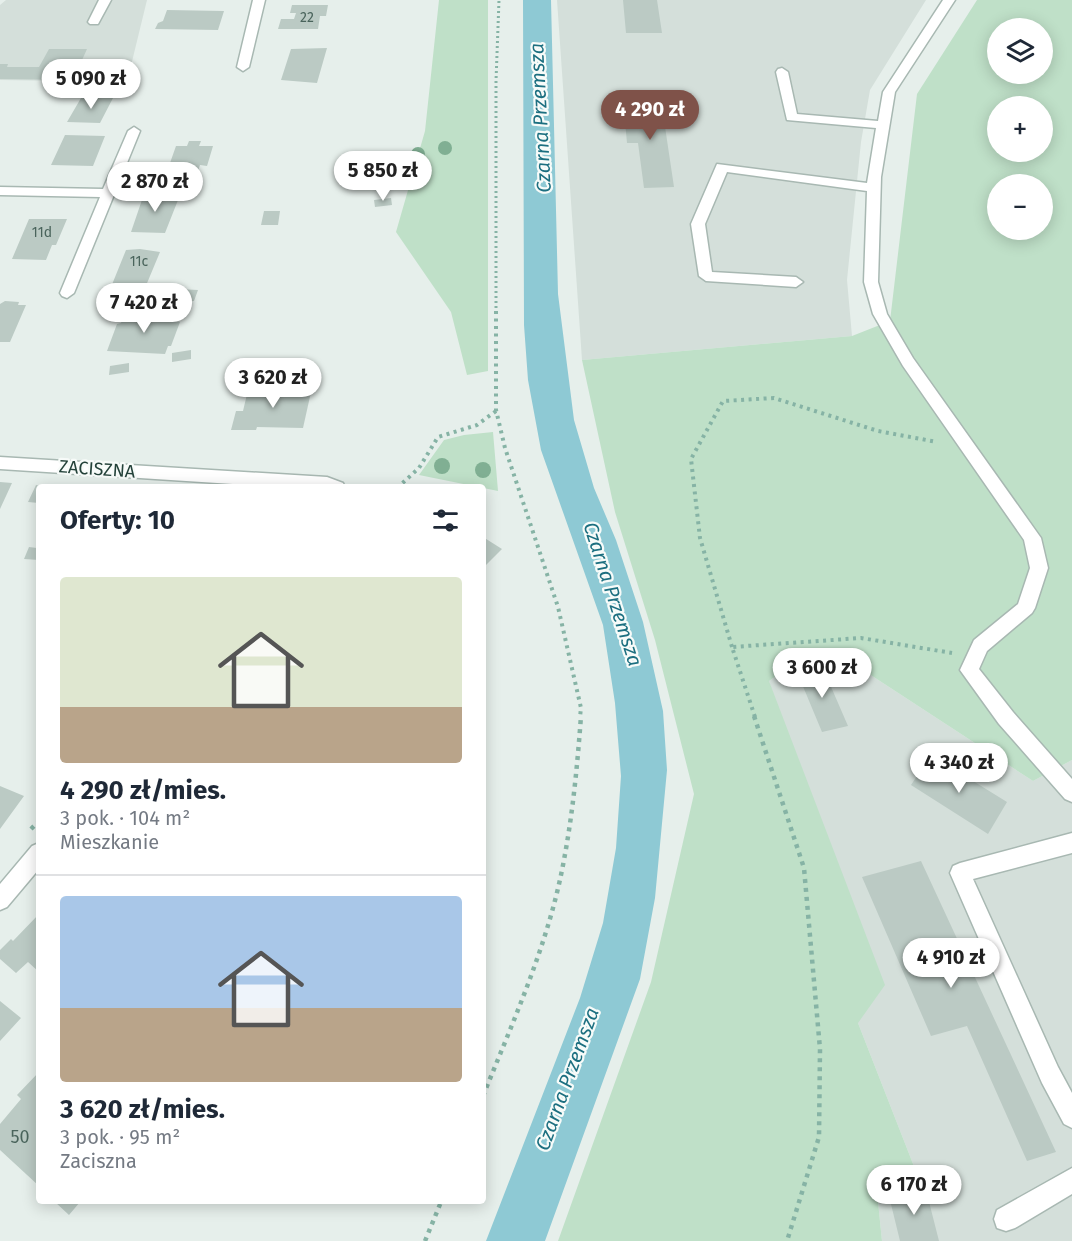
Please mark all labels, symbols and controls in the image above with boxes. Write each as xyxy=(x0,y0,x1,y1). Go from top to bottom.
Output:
house number: 22 xyxy=(300,9,314,26)
map controls xyxy=(987,18,1053,240)
button: layers xyxy=(987,18,1053,84)
water label: Czarna Przemsza xyxy=(524,42,556,194)
pin: 5 090 zł xyxy=(29,59,153,110)
text: 5 090 zł xyxy=(56,66,126,90)
pin: 4 290 zł xyxy=(588,90,712,141)
button: + xyxy=(987,96,1053,162)
text: 4 290 zł xyxy=(615,97,685,121)
pin: 5 850 zł xyxy=(321,151,445,202)
text: 5 850 zł xyxy=(348,158,418,182)
pin: 2 870 zł xyxy=(93,162,217,213)
text: 2 870 zł xyxy=(121,169,189,193)
button: − xyxy=(987,174,1053,240)
house number: 11d xyxy=(32,224,52,241)
house number: 11c xyxy=(130,253,149,270)
pin: 7 420 zł xyxy=(82,283,206,334)
text: 7 420 zł xyxy=(110,290,178,314)
pin: 3 620 zł xyxy=(211,358,335,409)
text: 3 620 zł xyxy=(239,365,308,389)
street label: ZACISZNA xyxy=(58,455,137,483)
icon: filters xyxy=(429,504,462,537)
text: Oferty: 10 xyxy=(60,505,175,536)
water label: Czarna Przemsza xyxy=(578,519,648,669)
icon: home xyxy=(207,616,315,724)
pin: 3 600 zł xyxy=(760,648,884,699)
text: 3 600 zł xyxy=(787,655,857,679)
pin: 4 340 zł xyxy=(897,743,1021,794)
text: 4 340 zł xyxy=(924,750,994,774)
text: 4 290 zł/mies. xyxy=(60,775,226,806)
text: 3 pok. · 104 m² xyxy=(60,806,190,830)
text: Mieszkanie xyxy=(60,830,159,854)
icon: home xyxy=(207,935,315,1043)
pin: 4 910 zł xyxy=(889,938,1013,989)
text: 4 910 zł xyxy=(917,945,985,969)
water label: Czarna Przemsza xyxy=(530,1004,604,1154)
text: 3 620 zł/mies. xyxy=(60,1094,225,1125)
text: 3 pok. · 95 m² xyxy=(60,1125,180,1149)
house number: 50 xyxy=(10,1126,30,1148)
text: Zaciszna xyxy=(60,1149,137,1173)
pin: 6 170 zł xyxy=(852,1165,976,1216)
text: 6 170 zł xyxy=(881,1172,947,1196)

